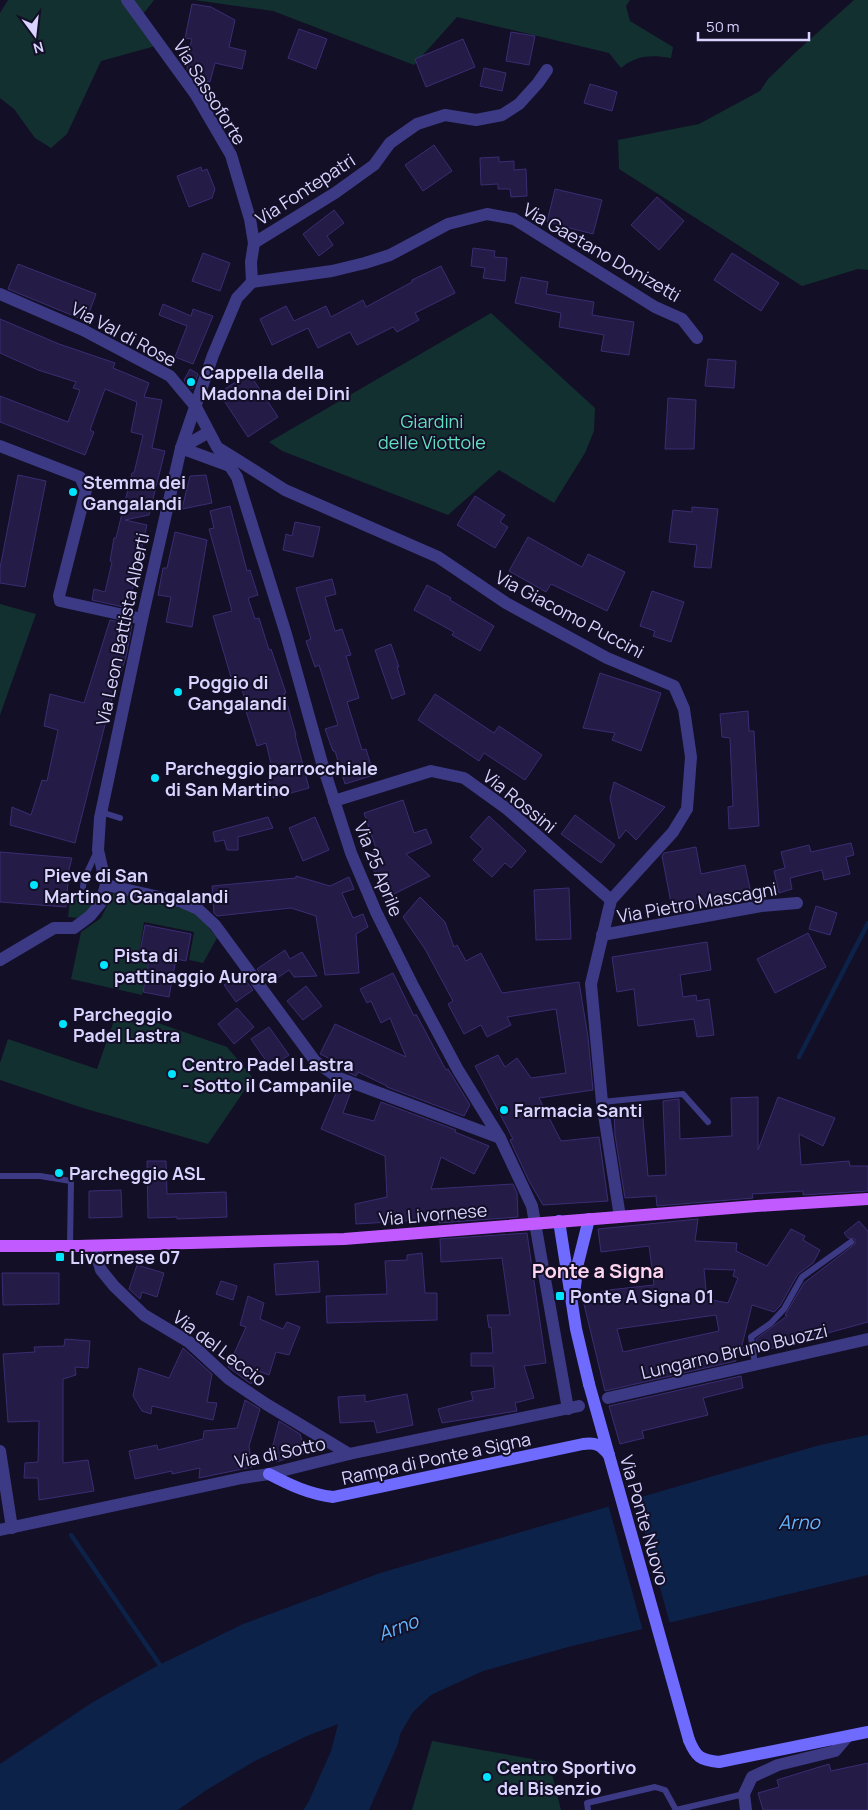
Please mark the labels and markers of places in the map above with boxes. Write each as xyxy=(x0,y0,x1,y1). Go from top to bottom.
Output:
place label: Cappella della Madonna dei Dini xyxy=(201,360,350,405)
marker: Cappella della Madonna dei Dini xyxy=(185,376,197,388)
place label: Stemma dei Gangalandi xyxy=(83,470,186,515)
marker: Stemma dei Gangalandi xyxy=(67,486,79,498)
place label: Poggio di Gangalandi xyxy=(188,670,287,715)
marker: Poggio di Gangalandi xyxy=(172,686,184,698)
place label: Parcheggio parrocchiale di San Martino xyxy=(165,756,378,801)
marker: Parcheggio parrocchiale di San Martino xyxy=(149,772,161,784)
place label: Pieve di San Martino a Gangalandi xyxy=(44,863,229,908)
marker: Pieve di San Martino a Gangalandi xyxy=(28,879,40,891)
place label: Pista di pattinaggio Aurora xyxy=(114,943,277,988)
marker: Pista di pattinaggio Aurora xyxy=(98,959,110,971)
place label: Parcheggio Padel Lastra xyxy=(73,1002,180,1047)
marker: Parcheggio Padel Lastra xyxy=(57,1018,69,1030)
place label: Centro Padel Lastra - Sotto il Campanile xyxy=(182,1052,354,1097)
marker: Centro Padel Lastra - Sotto il Campanile xyxy=(166,1068,178,1080)
place label: Farmacia Santi xyxy=(514,1098,643,1122)
marker: Farmacia Santi xyxy=(498,1104,510,1116)
place label: Parcheggio ASL xyxy=(69,1161,206,1185)
marker: Parcheggio ASL xyxy=(53,1167,65,1179)
place label: Livornese 07 xyxy=(70,1245,180,1269)
marker: Livornese 07 xyxy=(54,1251,66,1263)
place label: Ponte A Signa 01 xyxy=(570,1284,714,1308)
marker: Ponte A Signa 01 xyxy=(554,1290,566,1302)
place label: Centro Sportivo del Bisenzio xyxy=(497,1755,636,1800)
marker: Centro Sportivo del Bisenzio xyxy=(481,1771,493,1783)

